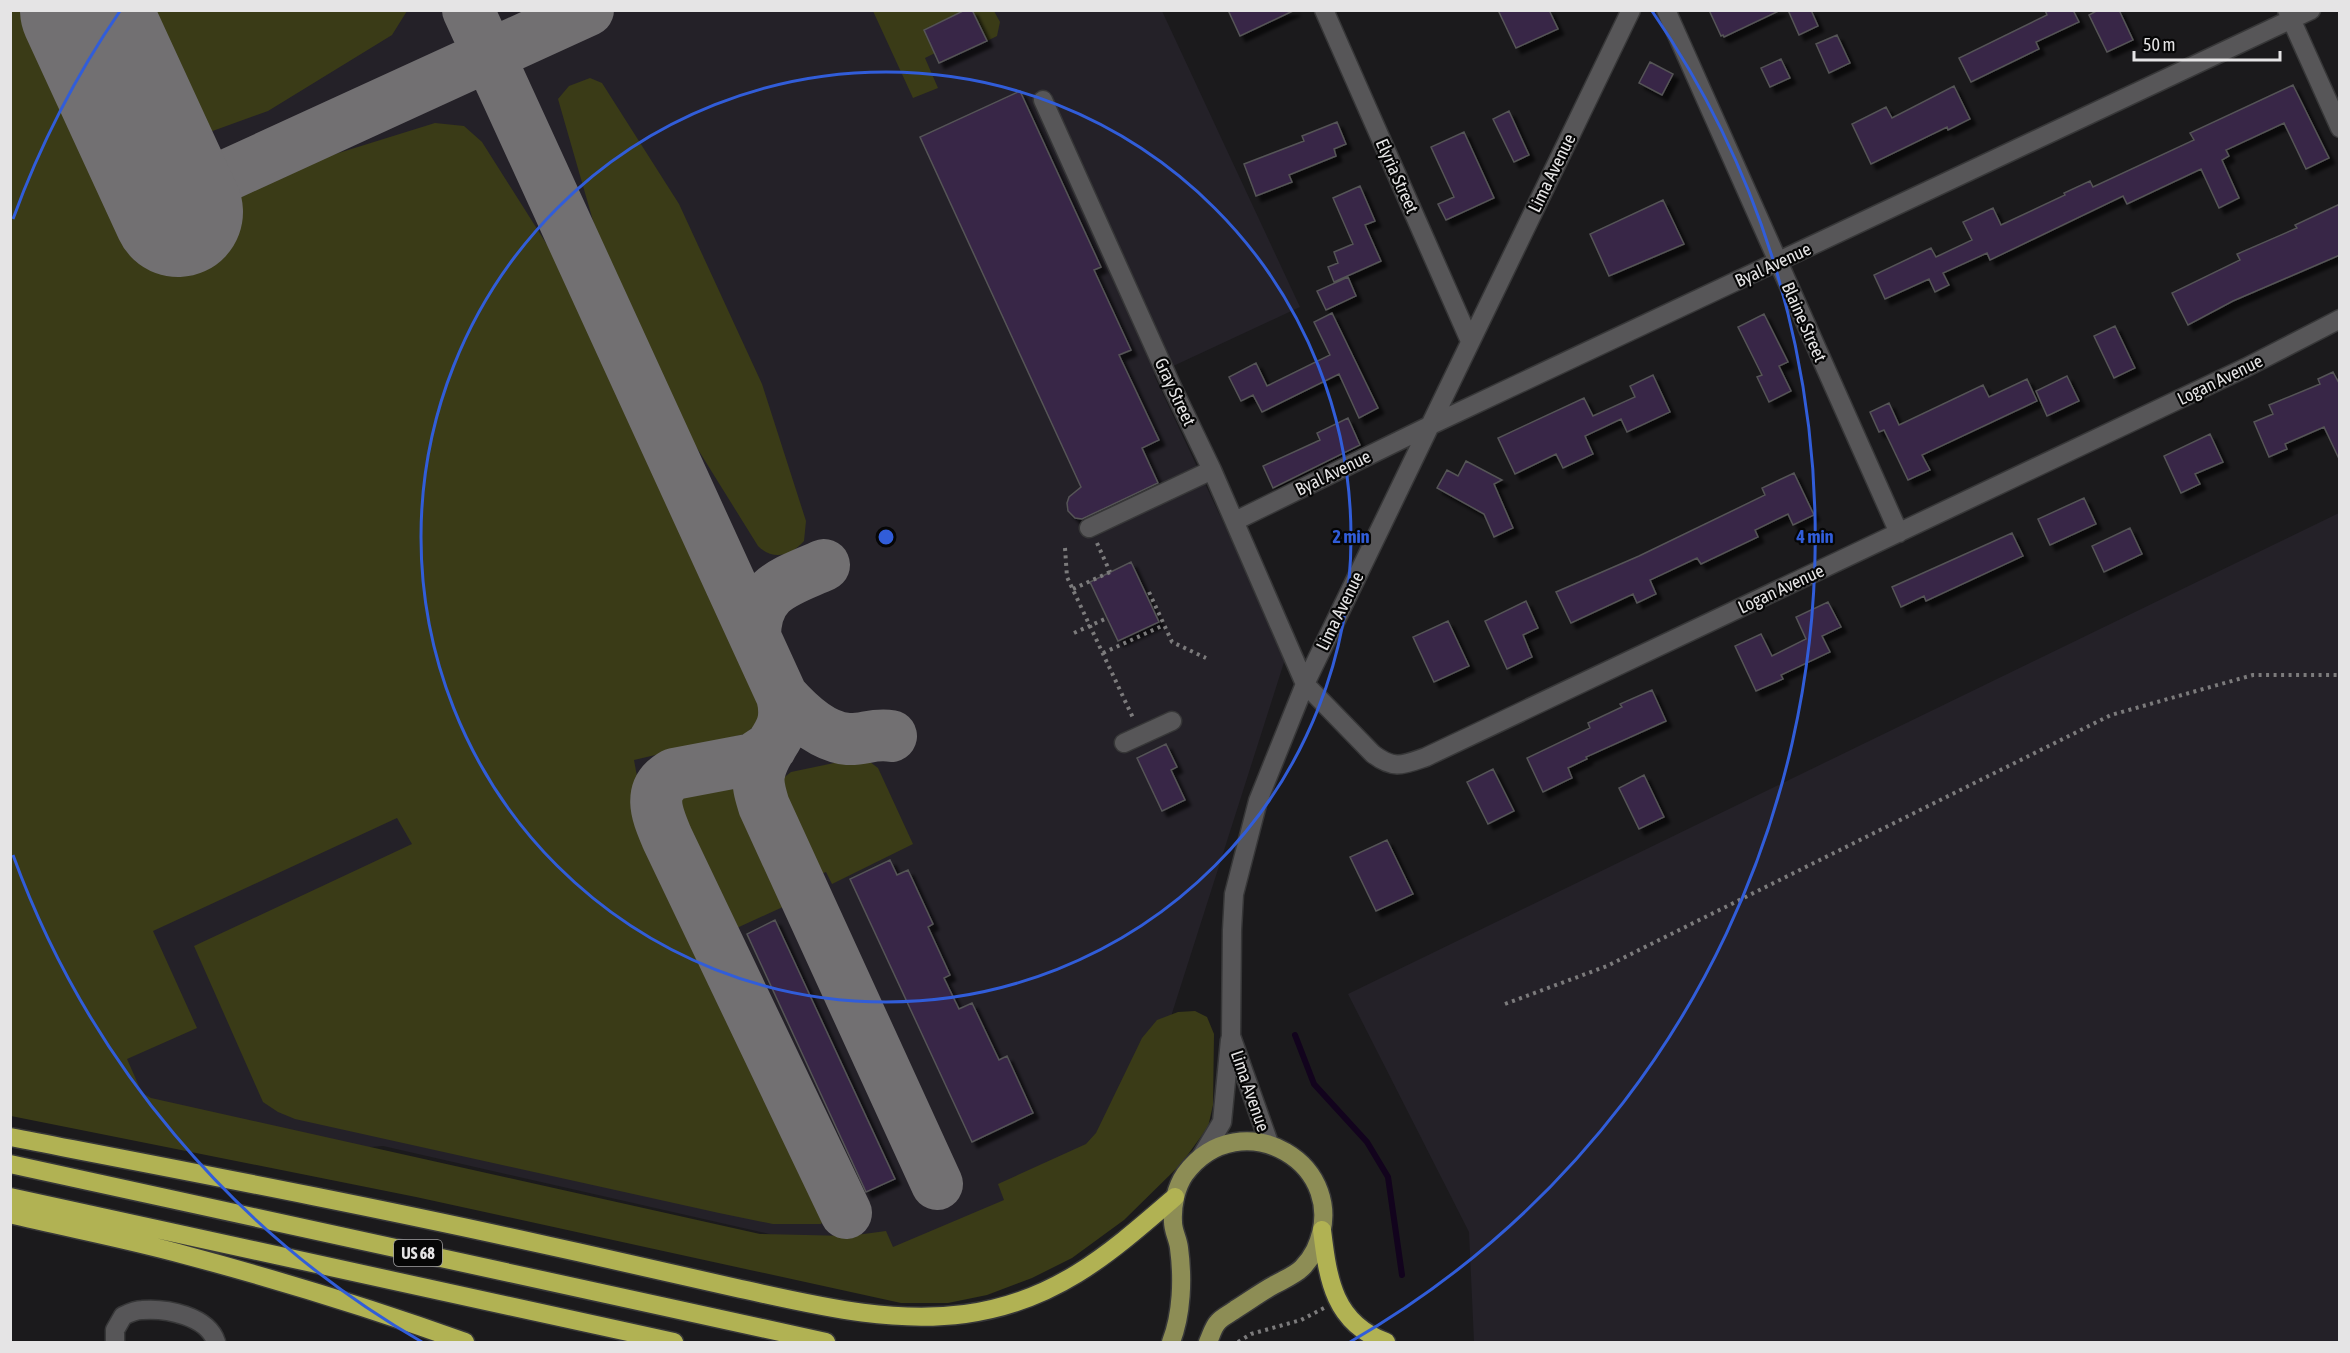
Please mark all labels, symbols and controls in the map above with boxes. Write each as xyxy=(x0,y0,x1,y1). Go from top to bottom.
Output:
scale bar xyxy=(2134,24,2280,62)
text: 50 m xyxy=(2143,34,2175,55)
street label: Lima Avenue xyxy=(1524,130,1580,215)
street label: Elyria Street xyxy=(1372,135,1423,216)
street label: Byal Avenue xyxy=(1732,238,1814,291)
street label: Blaine Street xyxy=(1778,279,1831,365)
street label: Logan Avenue xyxy=(2174,350,2266,409)
street label: Gray Street xyxy=(1151,355,1200,429)
street label: Byal Avenue xyxy=(1292,445,1374,500)
text: 2 min xyxy=(1333,526,1370,547)
text: 4 min xyxy=(1796,526,1834,547)
centre of rings xyxy=(876,527,896,547)
street label: Logan Avenue xyxy=(1735,560,1827,618)
street label: Lima Avenue xyxy=(1312,568,1368,653)
street label: Lima Avenue xyxy=(1227,1047,1274,1134)
road number: US 68 xyxy=(394,1240,442,1266)

